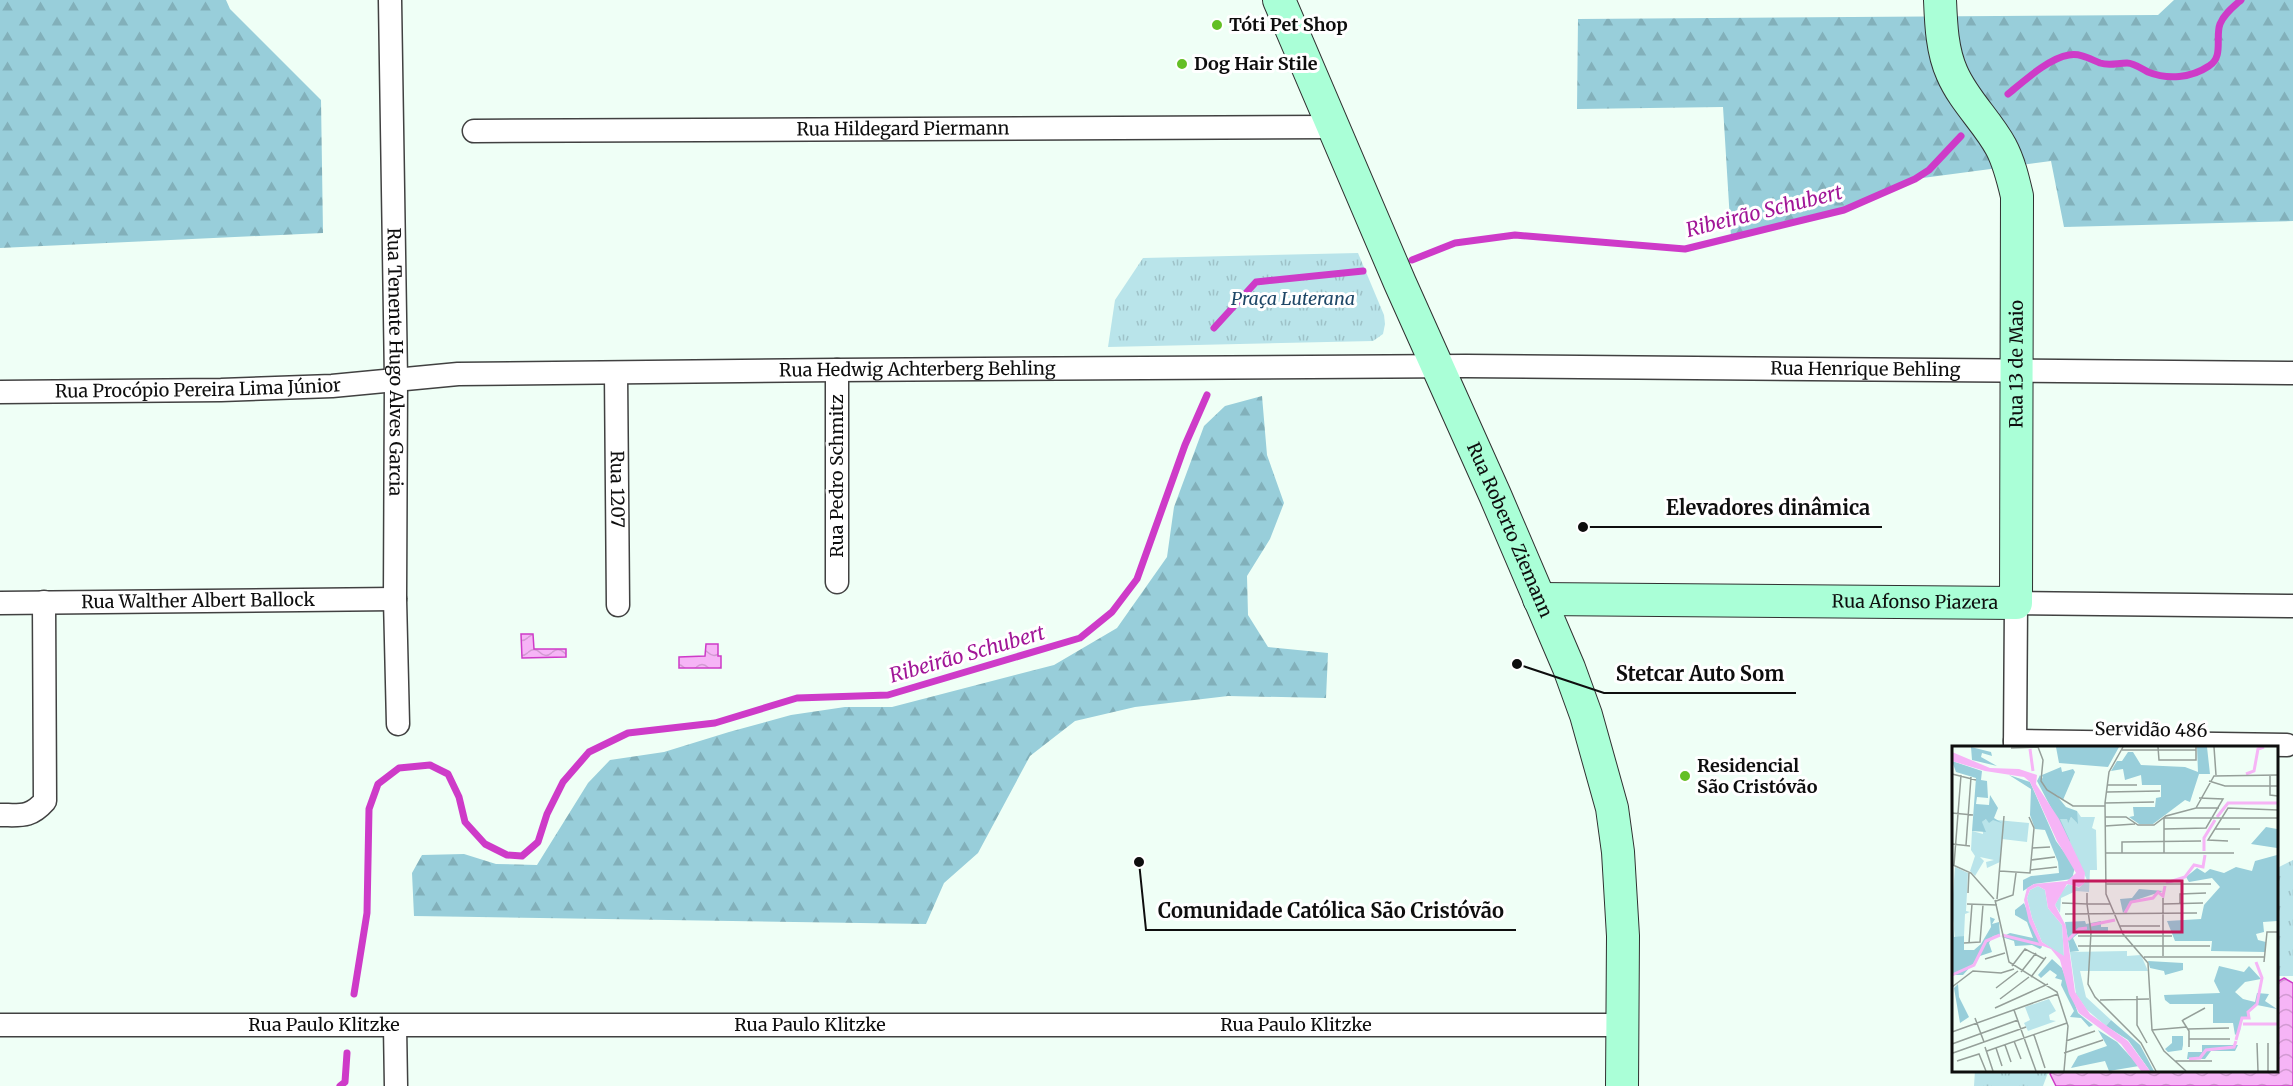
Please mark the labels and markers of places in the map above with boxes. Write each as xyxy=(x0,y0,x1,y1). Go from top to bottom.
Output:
place label: Tóti Pet Shop xyxy=(1229,13,1348,36)
marker: Tóti Pet Shop xyxy=(1210,18,1224,32)
place label: Dog Hair Stile xyxy=(1194,52,1318,75)
marker: Dog Hair Stile xyxy=(1175,57,1189,71)
callout: Elevadores dinâmica xyxy=(1654,489,1882,527)
callout: Stetcar Auto Som xyxy=(1604,655,1796,693)
place label: Residencial São Cristóvão xyxy=(1697,754,1818,798)
marker: Residencial São Cristóvão xyxy=(1678,769,1692,783)
callout: Comunidade Católica São Cristóvão xyxy=(1146,892,1516,930)

